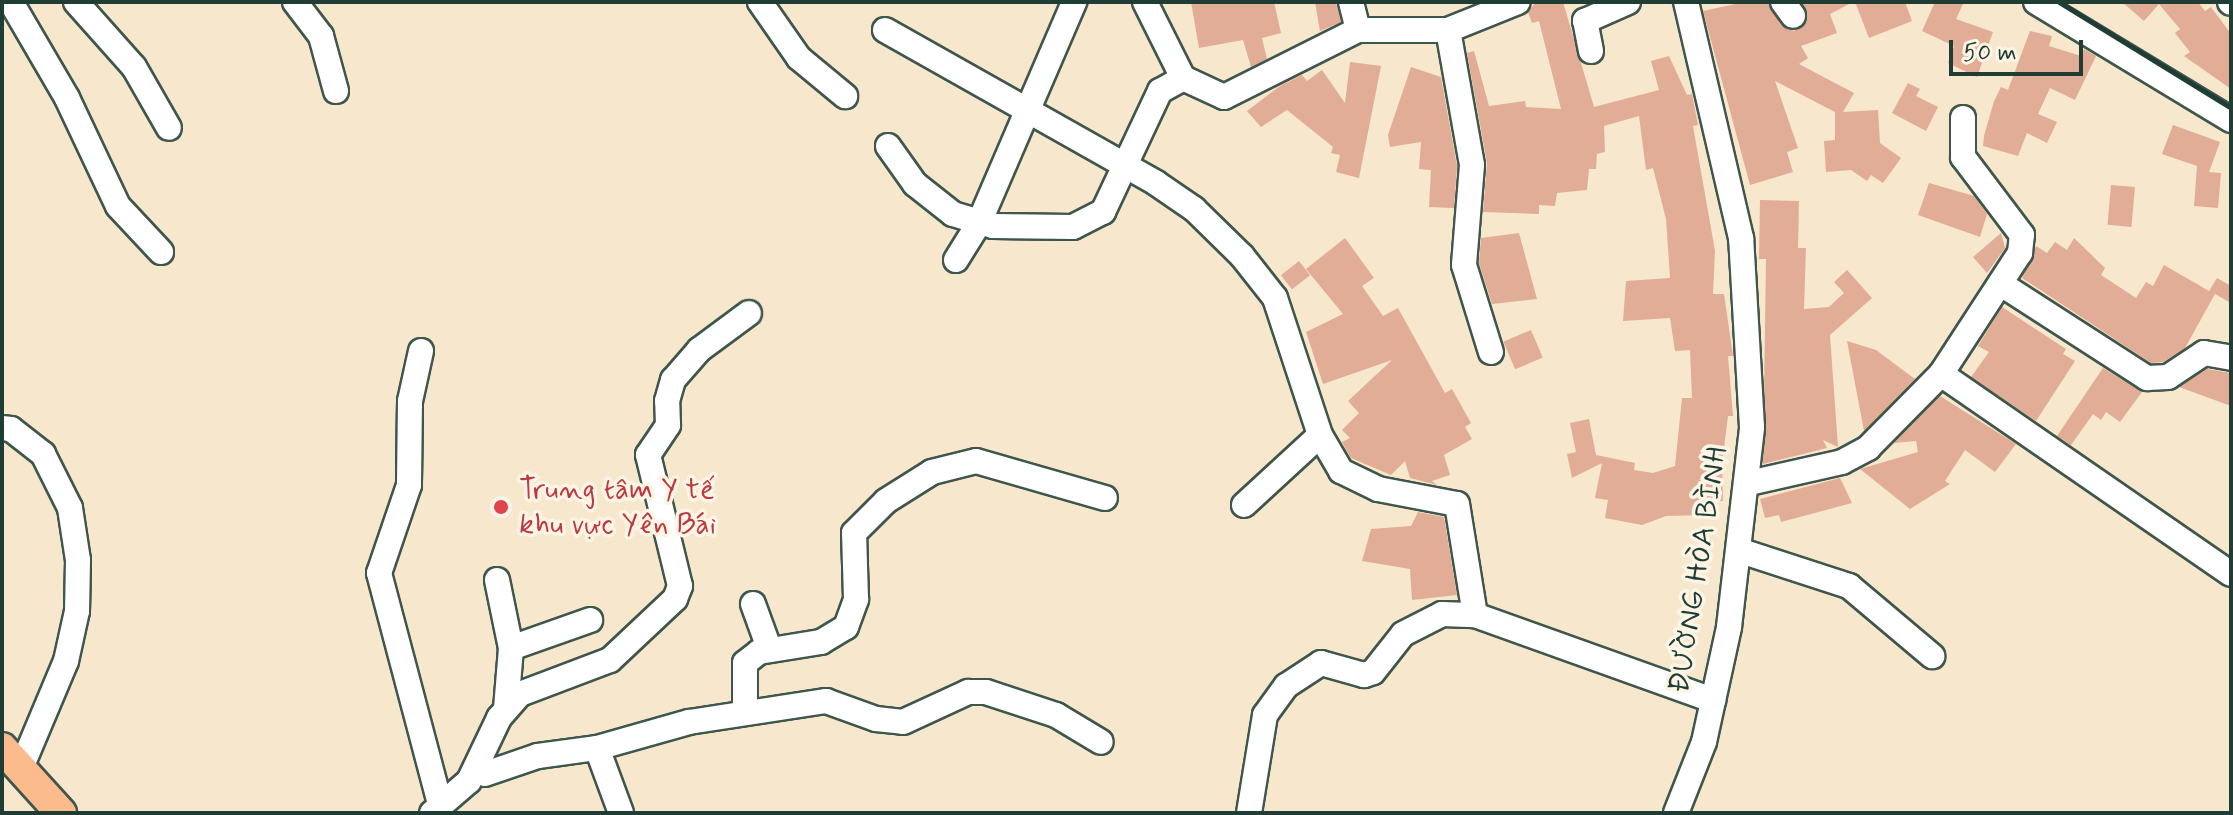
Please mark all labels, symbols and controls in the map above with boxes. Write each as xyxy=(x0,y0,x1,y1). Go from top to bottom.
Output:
scale bar xyxy=(1953,24,2087,74)
text: 50 m xyxy=(1963,38,2017,69)
street label: ĐƯỜNG HÒA BÌNH xyxy=(1662,444,1736,696)
place label: Trung tâm Y tế khu vực Yên Bái xyxy=(519,472,727,542)
marker: Trung tâm Y tế khu vực Yên Bái xyxy=(490,496,512,518)

